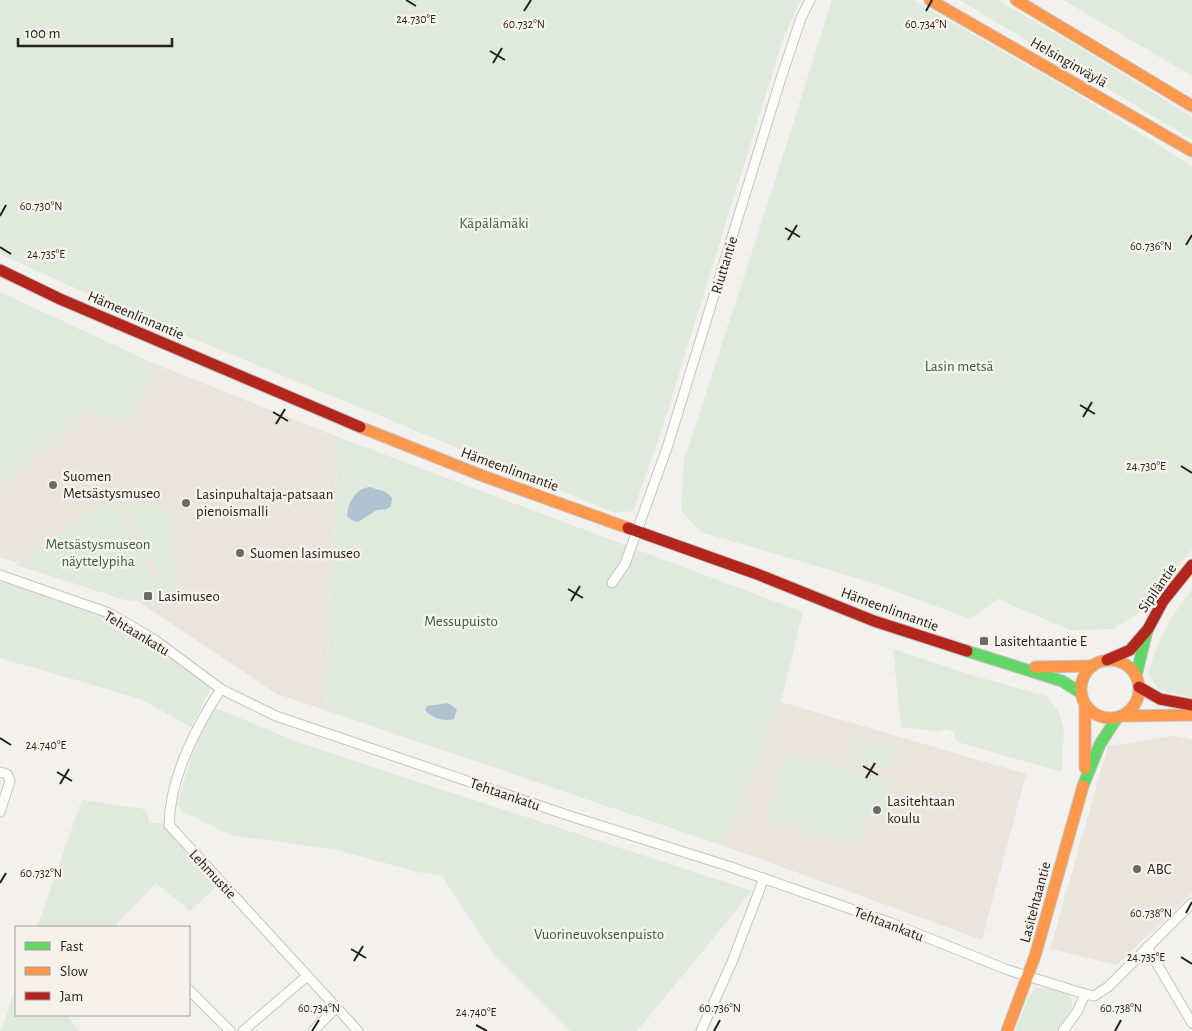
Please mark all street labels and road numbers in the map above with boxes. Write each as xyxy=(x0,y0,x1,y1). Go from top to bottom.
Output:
street label: Helsinginväylä xyxy=(1028,34,1110,90)
street label: Riuttantie xyxy=(709,235,740,296)
street label: Hämeenlinnantie xyxy=(86,288,186,342)
street label: Hämeenlinnantie xyxy=(459,445,561,494)
street label: Sipiläntie xyxy=(1135,561,1180,615)
street label: Hämeenlinnantie xyxy=(839,585,941,634)
street label: Tehtaankatu xyxy=(101,608,172,659)
street label: Tehtaankatu xyxy=(468,775,542,814)
street label: Lehmustie xyxy=(186,847,239,902)
street label: Lasitehtaantie xyxy=(1017,860,1054,944)
street label: Tehtaankatu xyxy=(852,904,926,945)

